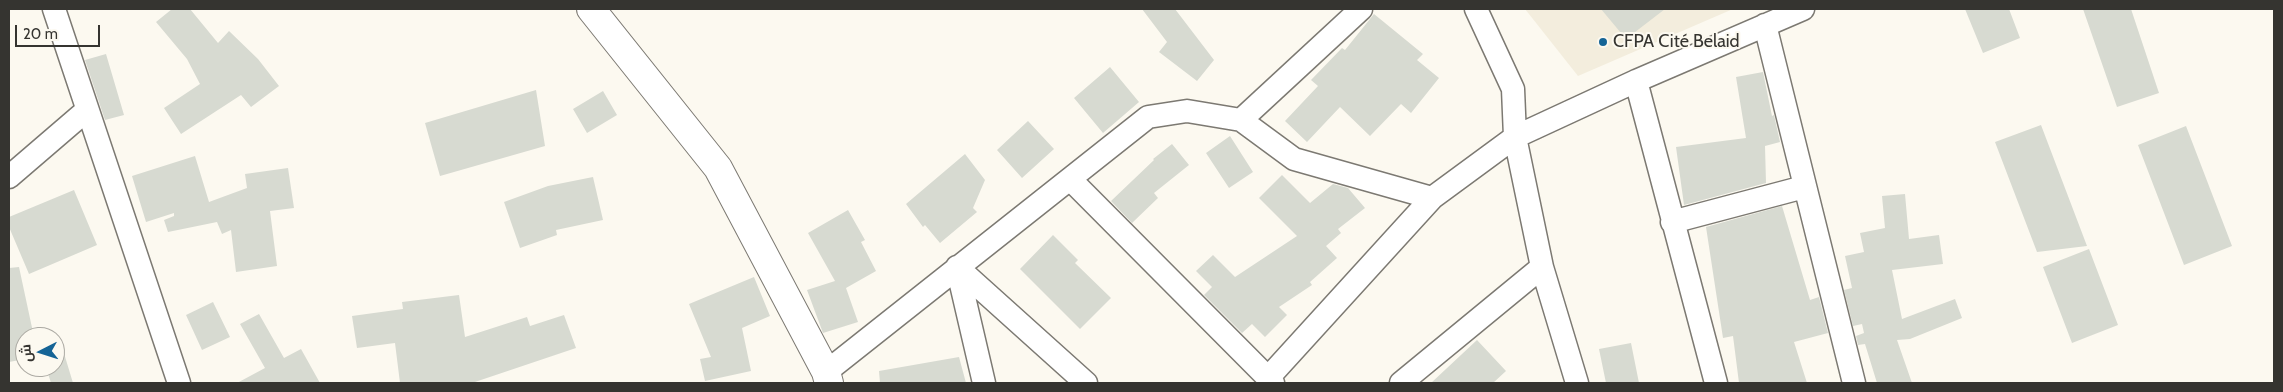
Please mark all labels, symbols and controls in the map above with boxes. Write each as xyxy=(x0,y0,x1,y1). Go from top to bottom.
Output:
scale bar xyxy=(18,15,102,47)
text: 20 m xyxy=(23,25,58,43)
place label: CFPA Cité Belaid xyxy=(1613,31,1740,53)
marker: CFPA Cité Belaid xyxy=(1597,36,1609,48)
north arrow xyxy=(15,327,65,377)
text: ش xyxy=(16,343,36,363)

